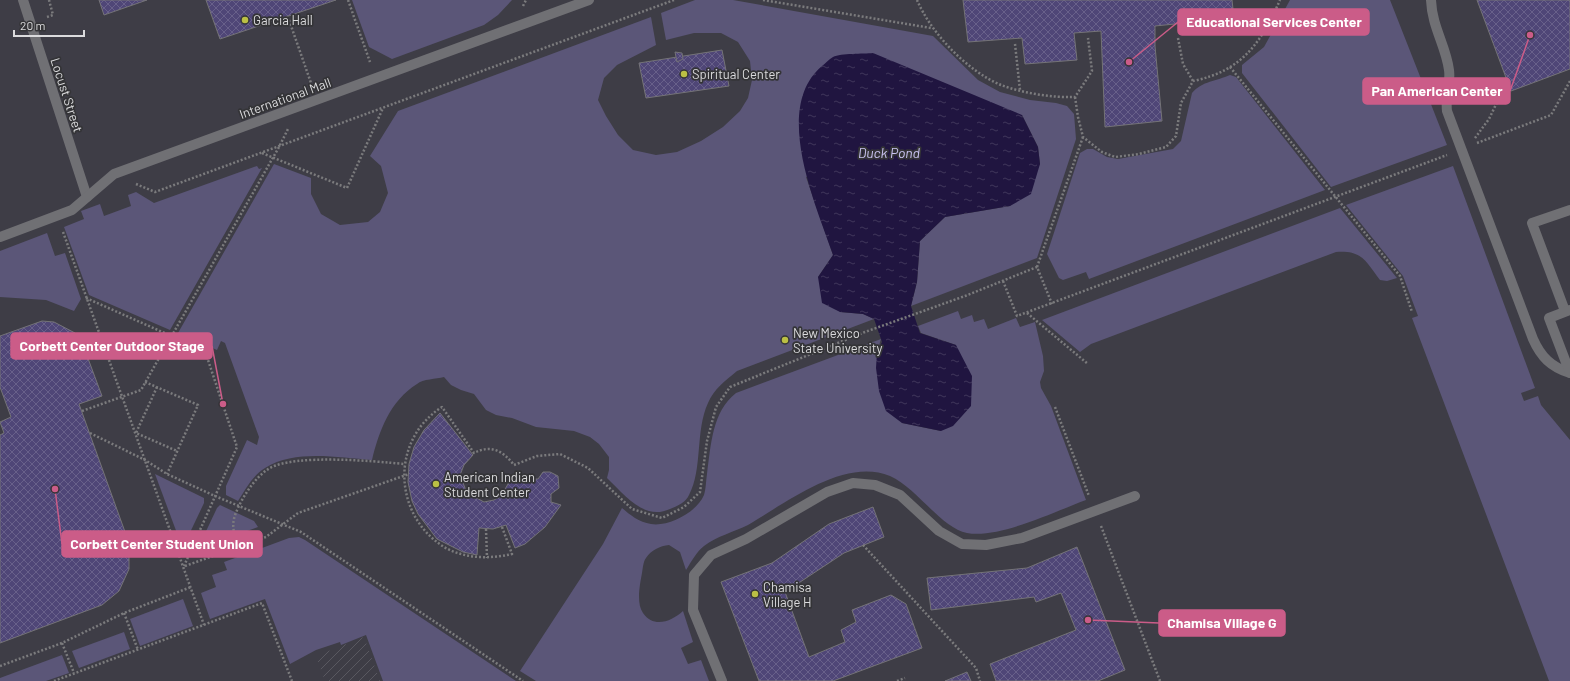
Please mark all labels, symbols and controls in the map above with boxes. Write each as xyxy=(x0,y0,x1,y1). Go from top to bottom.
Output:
callout: Educational Services Center xyxy=(1178,9,1369,35)
scale bar xyxy=(14,12,84,38)
place label: Garcia Hall xyxy=(253,12,313,28)
text: Educational Services Center xyxy=(1186,13,1362,30)
marker: Garcia Hall xyxy=(240,15,250,25)
text: 20 m xyxy=(20,18,46,32)
street label: Locust Street xyxy=(47,56,87,134)
place label: Spiritual Center xyxy=(692,66,780,82)
marker: Spiritual Center xyxy=(679,69,689,79)
street label: International Mall xyxy=(237,74,333,122)
callout: Pan American Center xyxy=(1363,78,1510,104)
text: Pan American Center xyxy=(1371,82,1503,99)
water label: Duck Pond xyxy=(858,144,921,161)
place label: New Mexico State University xyxy=(793,325,883,356)
callout: Corbett Center Outdoor Stage xyxy=(11,333,212,359)
marker: New Mexico State University xyxy=(780,335,790,345)
text: Corbett Center Outdoor Stage xyxy=(20,337,205,354)
place label: American Indian Student Center xyxy=(444,469,535,500)
marker: American Indian Student Center xyxy=(431,479,441,489)
callout: Corbett Center Student Union xyxy=(62,531,262,557)
text: Corbett Center Student Union xyxy=(70,535,254,552)
place label: Chamisa Village H xyxy=(763,579,812,610)
marker: Chamisa Village H xyxy=(750,589,760,599)
callout: Chamisa Village G xyxy=(1159,610,1285,636)
text: Chamisa Village G xyxy=(1167,614,1277,631)

